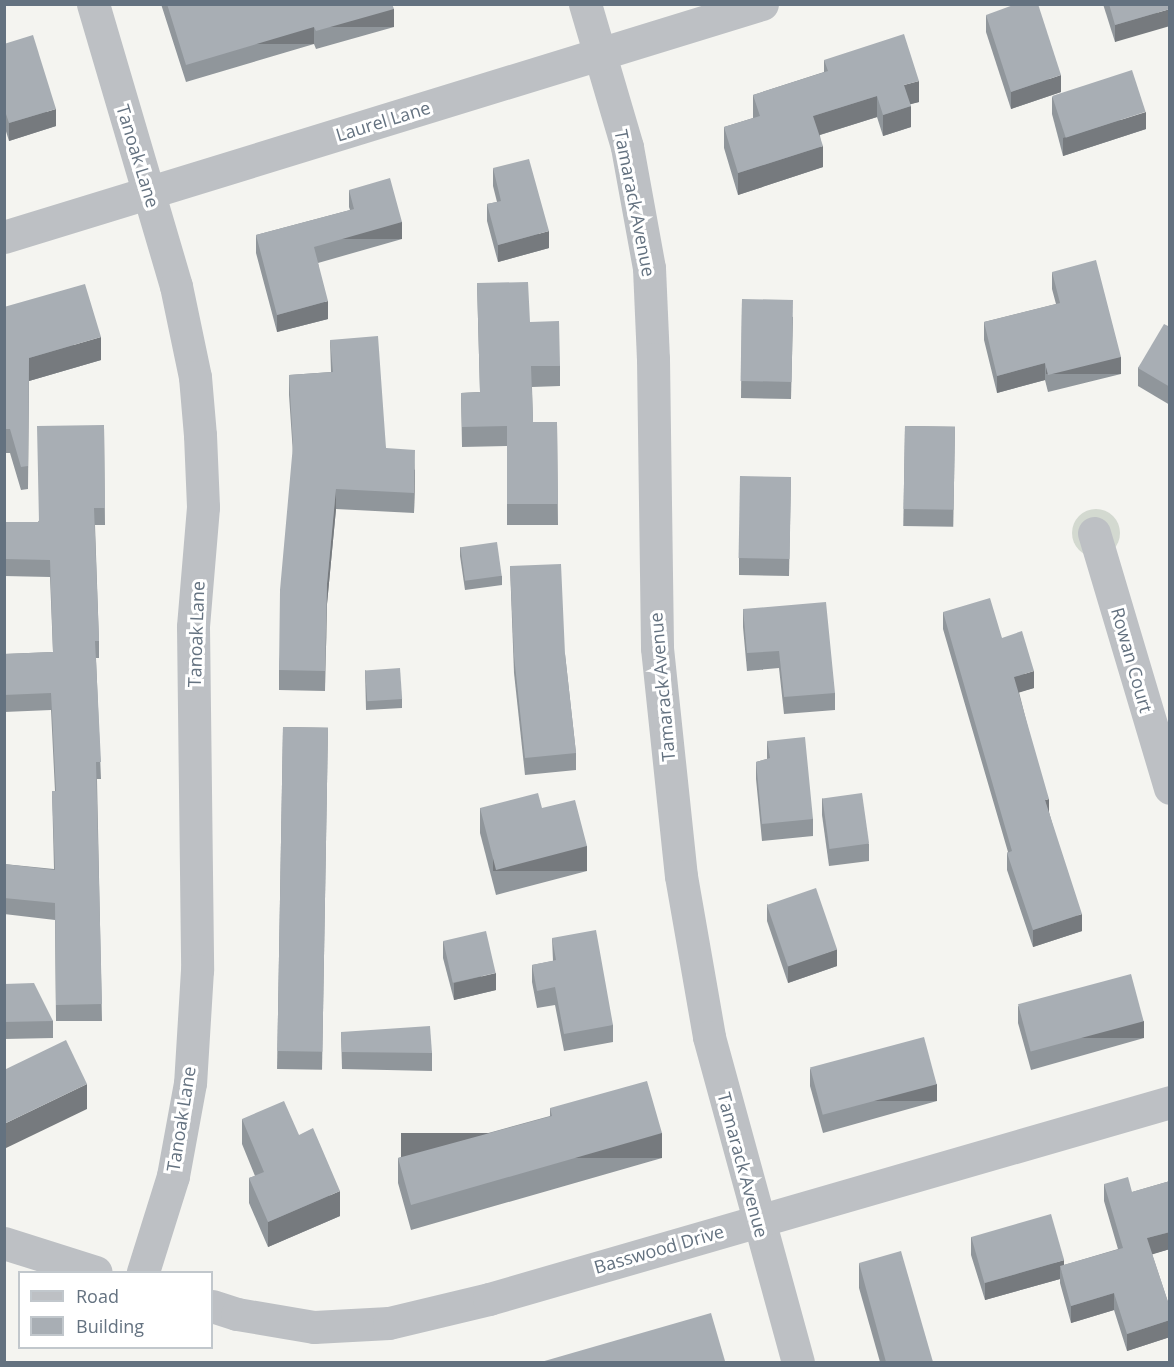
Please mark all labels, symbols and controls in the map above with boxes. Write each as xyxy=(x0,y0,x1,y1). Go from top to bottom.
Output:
street label: Laurel Lane xyxy=(333,96,433,146)
street label: Tanoak Lane xyxy=(112,102,164,210)
street label: Tamarack Avenue xyxy=(610,128,660,278)
street label: Tanoak Lane xyxy=(183,580,209,688)
street label: Rowan Court xyxy=(1107,605,1157,715)
street label: Tamarack Avenue xyxy=(645,612,679,762)
street label: Tanoak Lane xyxy=(162,1065,200,1173)
street label: Tamarack Avenue xyxy=(713,1090,773,1240)
street label: Basswood Drive xyxy=(592,1220,726,1278)
legend xyxy=(18,1271,213,1349)
text: Road xyxy=(76,1284,119,1308)
text: Building xyxy=(76,1314,144,1338)

